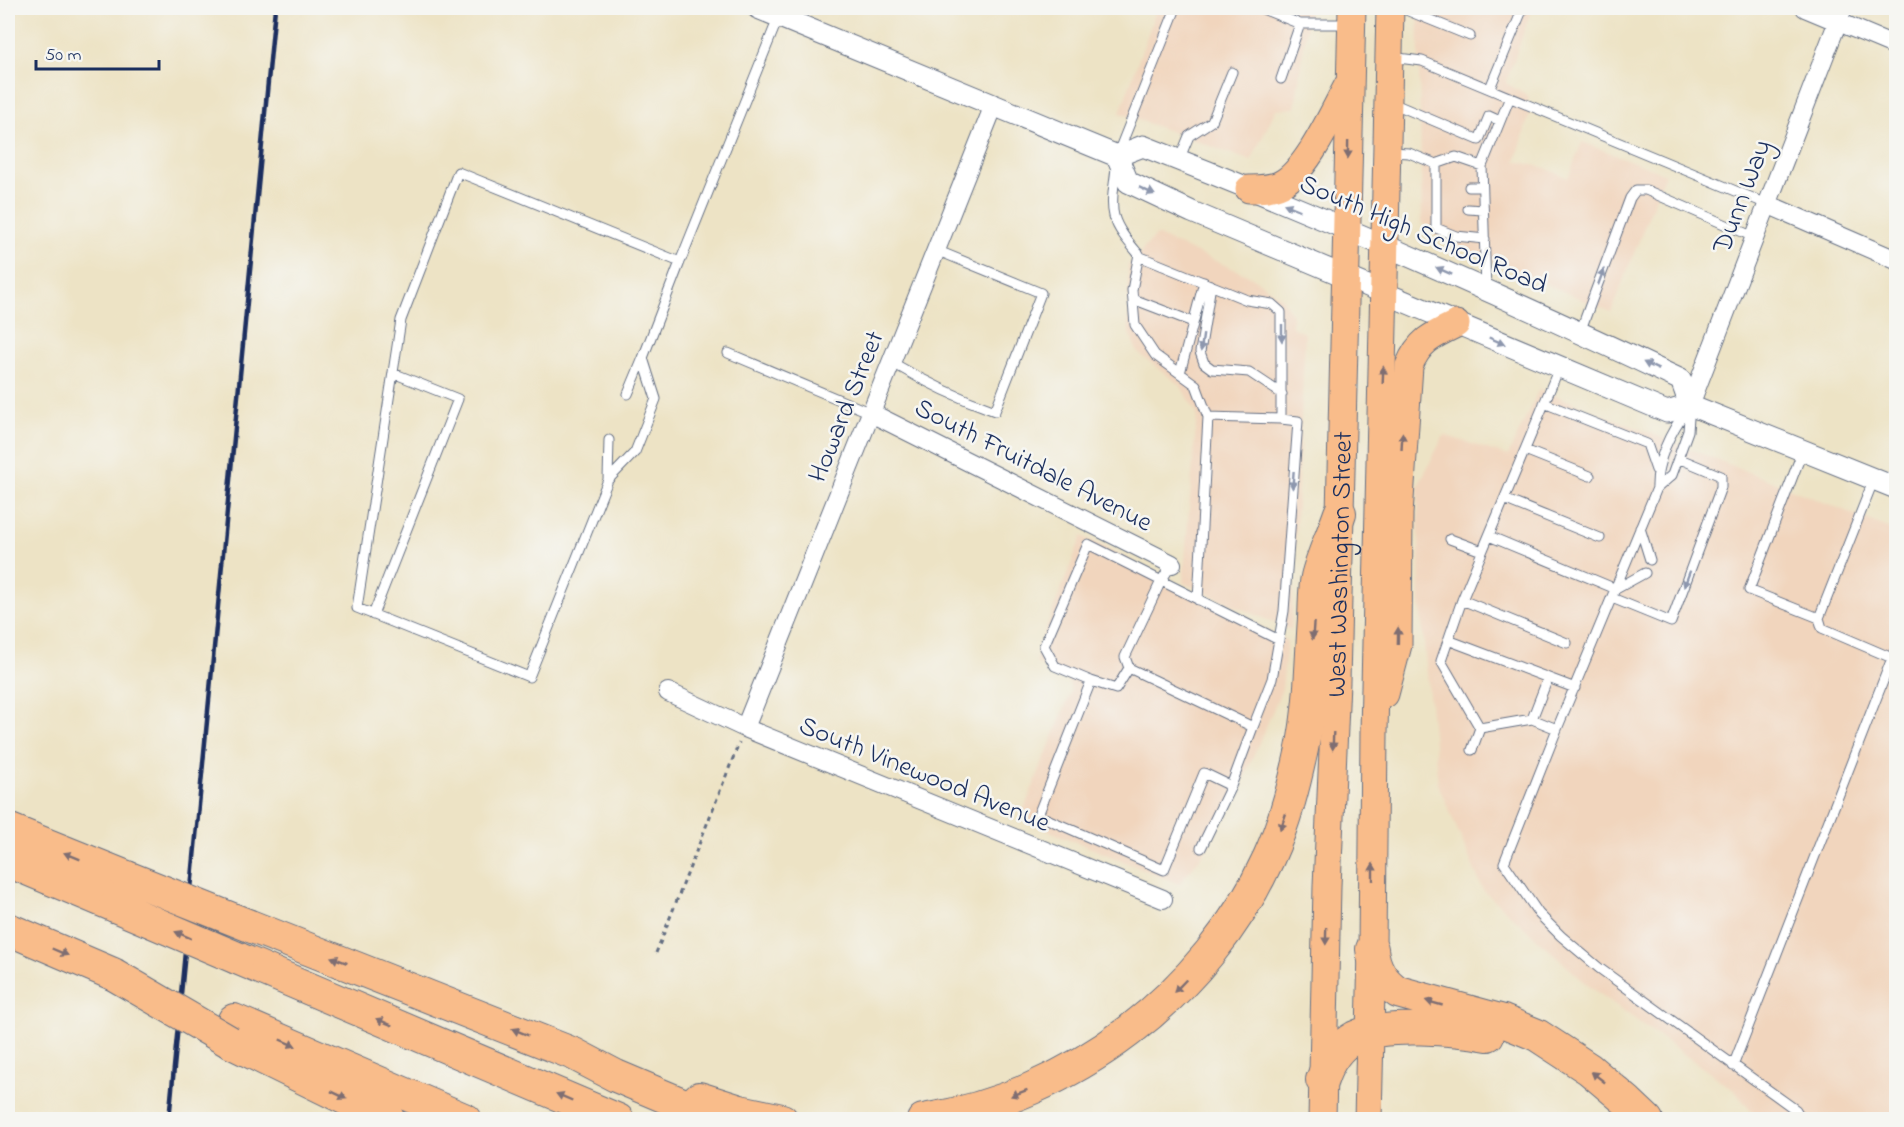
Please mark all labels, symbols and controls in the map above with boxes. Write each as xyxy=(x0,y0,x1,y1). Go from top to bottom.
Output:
scale bar xyxy=(36,33,159,71)
text: 50 m xyxy=(45,43,82,69)
street label: Dunn Way xyxy=(1703,134,1783,260)
one-way arrow xyxy=(1343,140,1353,159)
street label: South High School Road xyxy=(1293,165,1553,305)
one-way arrow xyxy=(1139,187,1156,196)
one-way arrow xyxy=(1283,202,1301,211)
one-way arrow xyxy=(1434,266,1452,276)
one-way arrow xyxy=(1596,268,1606,286)
one-way arrow xyxy=(1277,323,1287,342)
street label: Howard Street xyxy=(799,325,895,489)
one-way arrow xyxy=(1197,334,1206,353)
one-way arrow xyxy=(1488,337,1505,346)
one-way arrow xyxy=(1643,362,1660,371)
one-way arrow xyxy=(1378,365,1387,384)
street label: South Fruitdale Avenue xyxy=(907,389,1159,544)
street label: West Washington Street xyxy=(1318,431,1364,698)
one-way arrow xyxy=(1398,432,1407,451)
one-way arrow xyxy=(1289,470,1298,489)
one-way arrow xyxy=(1682,570,1692,588)
one-way arrow xyxy=(1308,621,1318,640)
one-way arrow xyxy=(1394,626,1403,645)
street label: South Vinewood Avenue xyxy=(793,707,1056,844)
one-way arrow xyxy=(1329,731,1338,750)
one-way arrow xyxy=(1277,813,1287,831)
one-way arrow xyxy=(63,850,81,860)
one-way arrow xyxy=(1368,863,1378,882)
one-way arrow xyxy=(1321,926,1331,945)
one-way arrow xyxy=(174,930,192,940)
one-way arrow xyxy=(52,947,70,957)
one-way arrow xyxy=(330,955,348,965)
one-way arrow xyxy=(1173,979,1187,994)
one-way arrow xyxy=(1425,998,1443,1007)
one-way arrow xyxy=(375,1017,393,1027)
one-way arrow xyxy=(511,1027,529,1036)
one-way arrow xyxy=(279,1038,297,1048)
one-way arrow xyxy=(1590,1071,1605,1083)
one-way arrow xyxy=(1010,1089,1028,1098)
one-way arrow xyxy=(330,1090,347,1100)
one-way arrow xyxy=(555,1092,573,1101)

